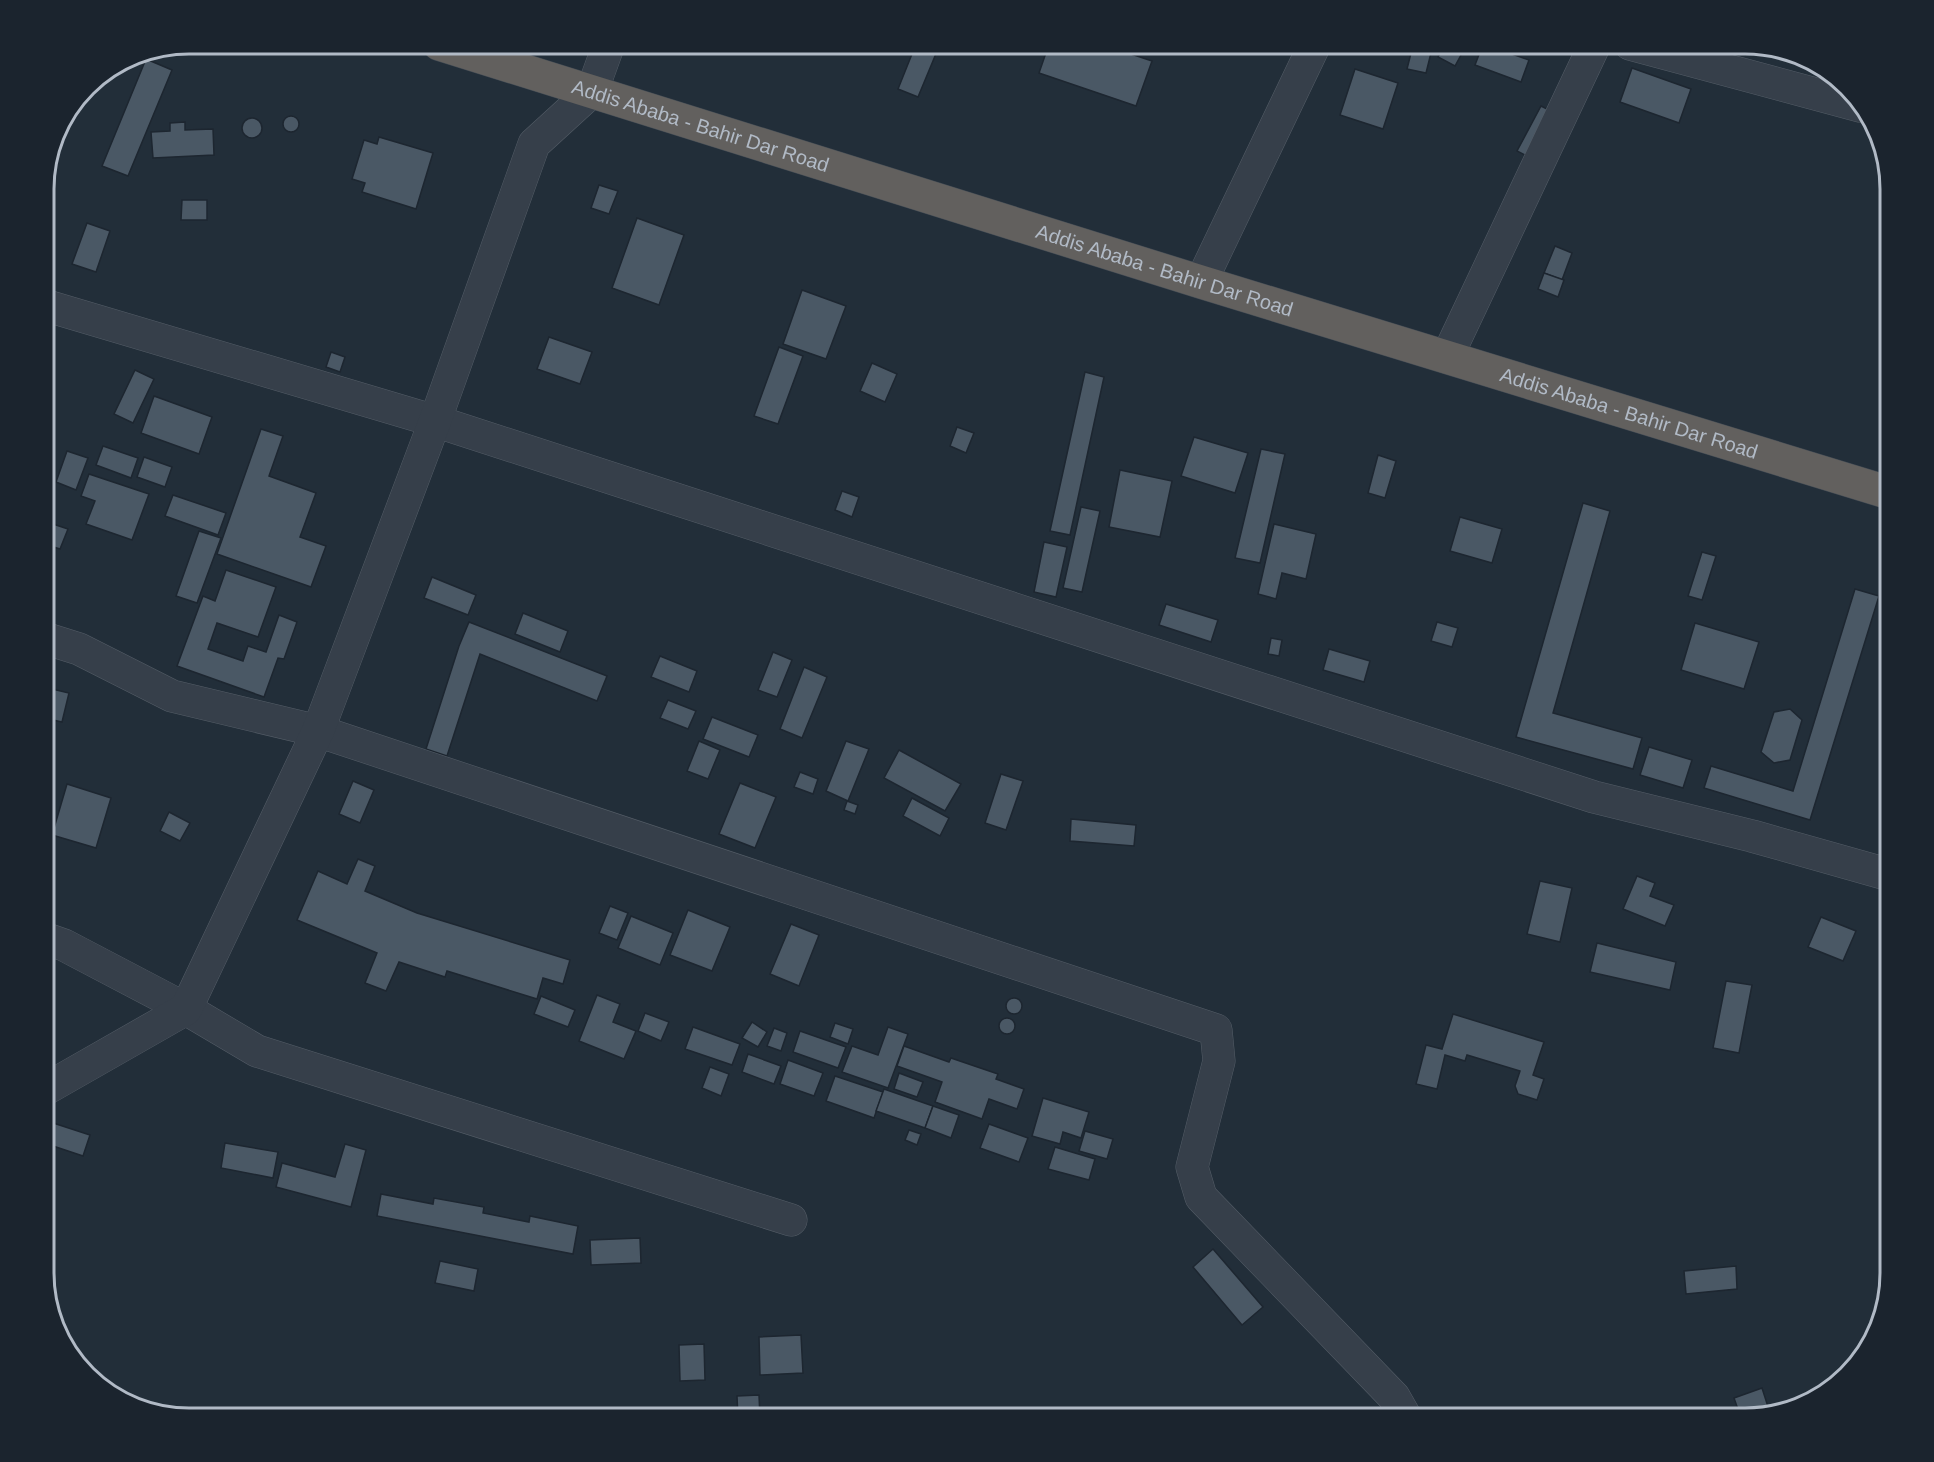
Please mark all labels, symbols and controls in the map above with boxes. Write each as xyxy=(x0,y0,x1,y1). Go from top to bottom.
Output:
street label: Addis Ababa - Bahir Dar Road xyxy=(569,75,832,176)
street label: Addis Ababa - Bahir Dar Road xyxy=(1033,220,1296,321)
street label: Addis Ababa - Bahir Dar Road xyxy=(1498,363,1760,463)

